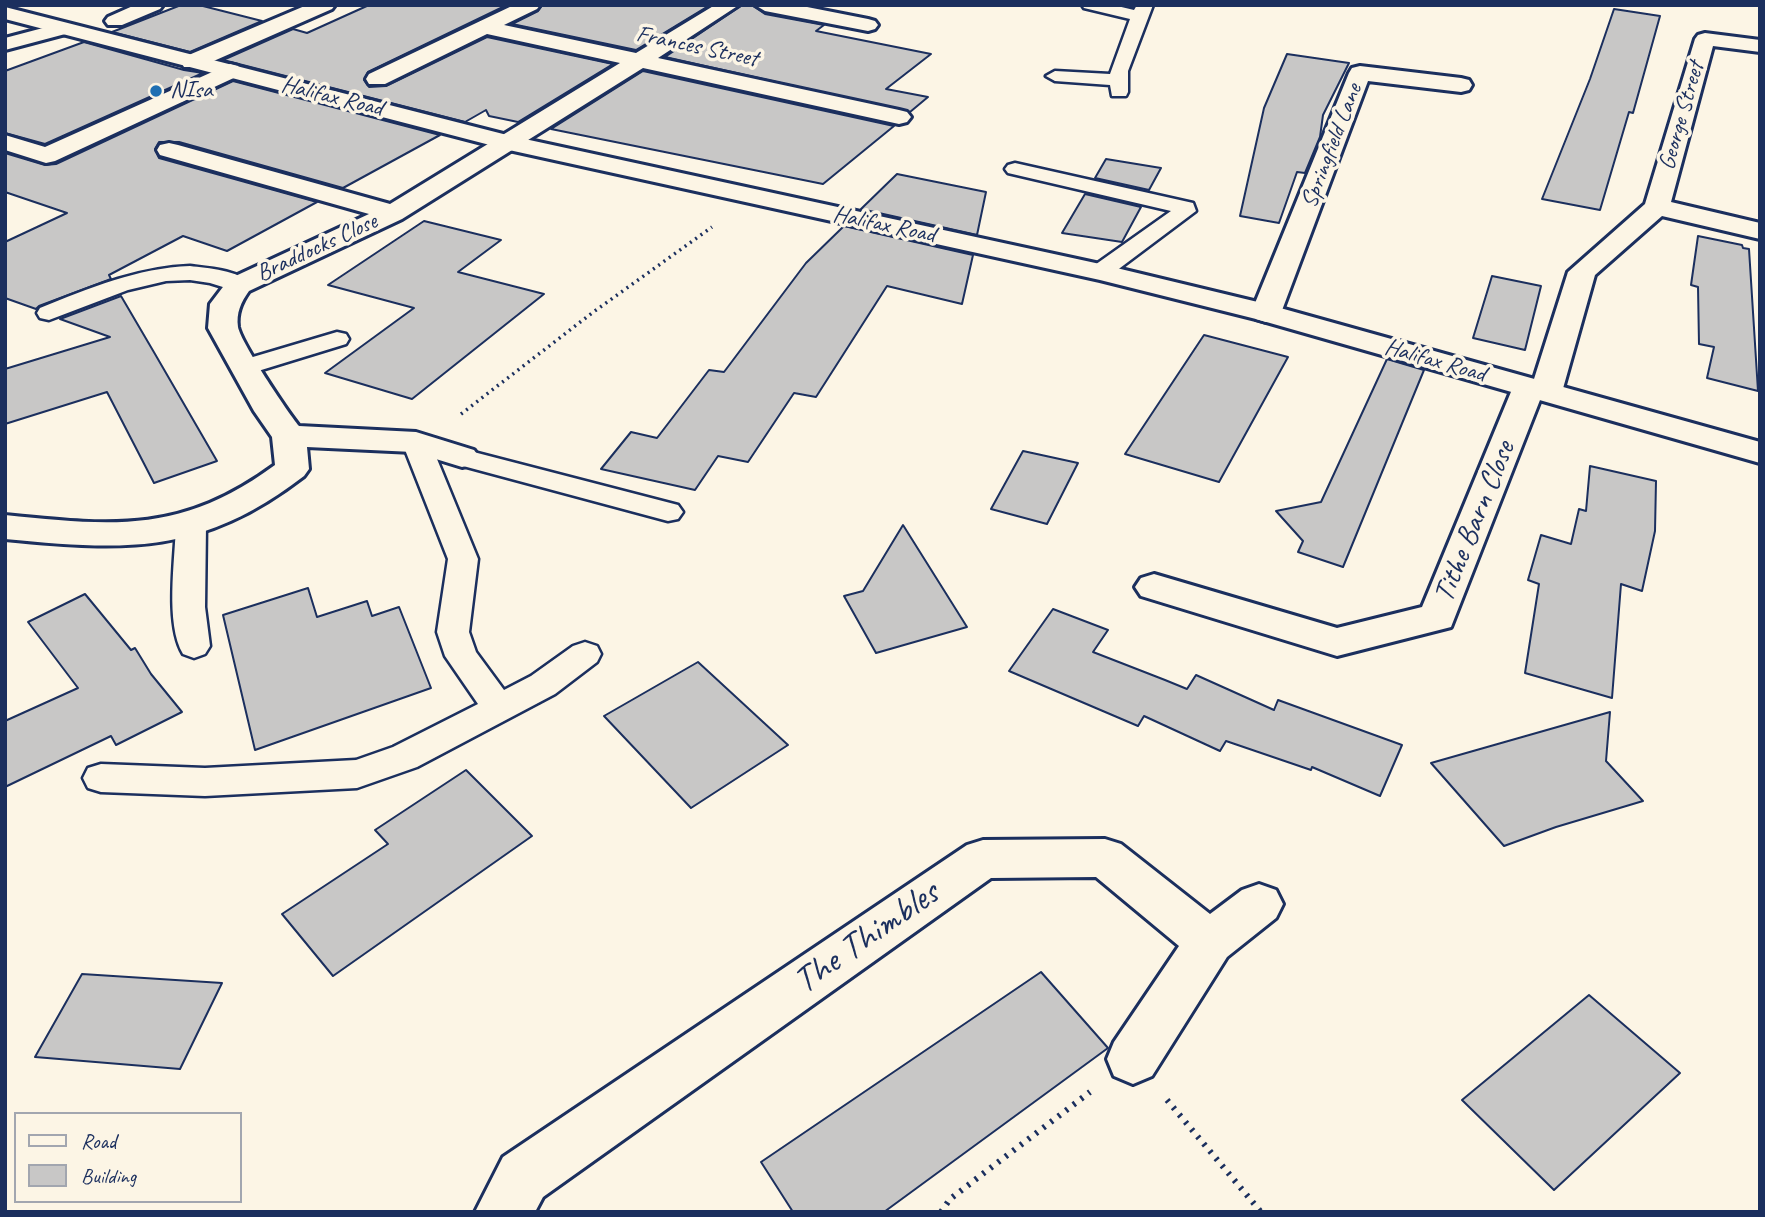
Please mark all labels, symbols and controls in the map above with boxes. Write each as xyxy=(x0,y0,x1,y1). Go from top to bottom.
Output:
street label: Frances Street xyxy=(634,20,760,74)
street label: George Street xyxy=(1653,59,1711,173)
street label: Halifax Road xyxy=(278,70,386,124)
place label: NIsa xyxy=(170,77,212,105)
street label: Springfield Lane xyxy=(1295,80,1369,212)
marker: NIsa xyxy=(148,83,164,99)
street label: Halifax Road xyxy=(830,200,938,250)
street label: Braddocks Close xyxy=(252,207,382,289)
street label: Halifax Road xyxy=(1381,333,1489,389)
street label: Tithe Barn Close xyxy=(1426,436,1524,608)
street label: The Thimbles xyxy=(786,872,948,1004)
legend xyxy=(14,1112,242,1203)
text: Road xyxy=(81,1128,116,1154)
text: Building xyxy=(81,1163,136,1189)

